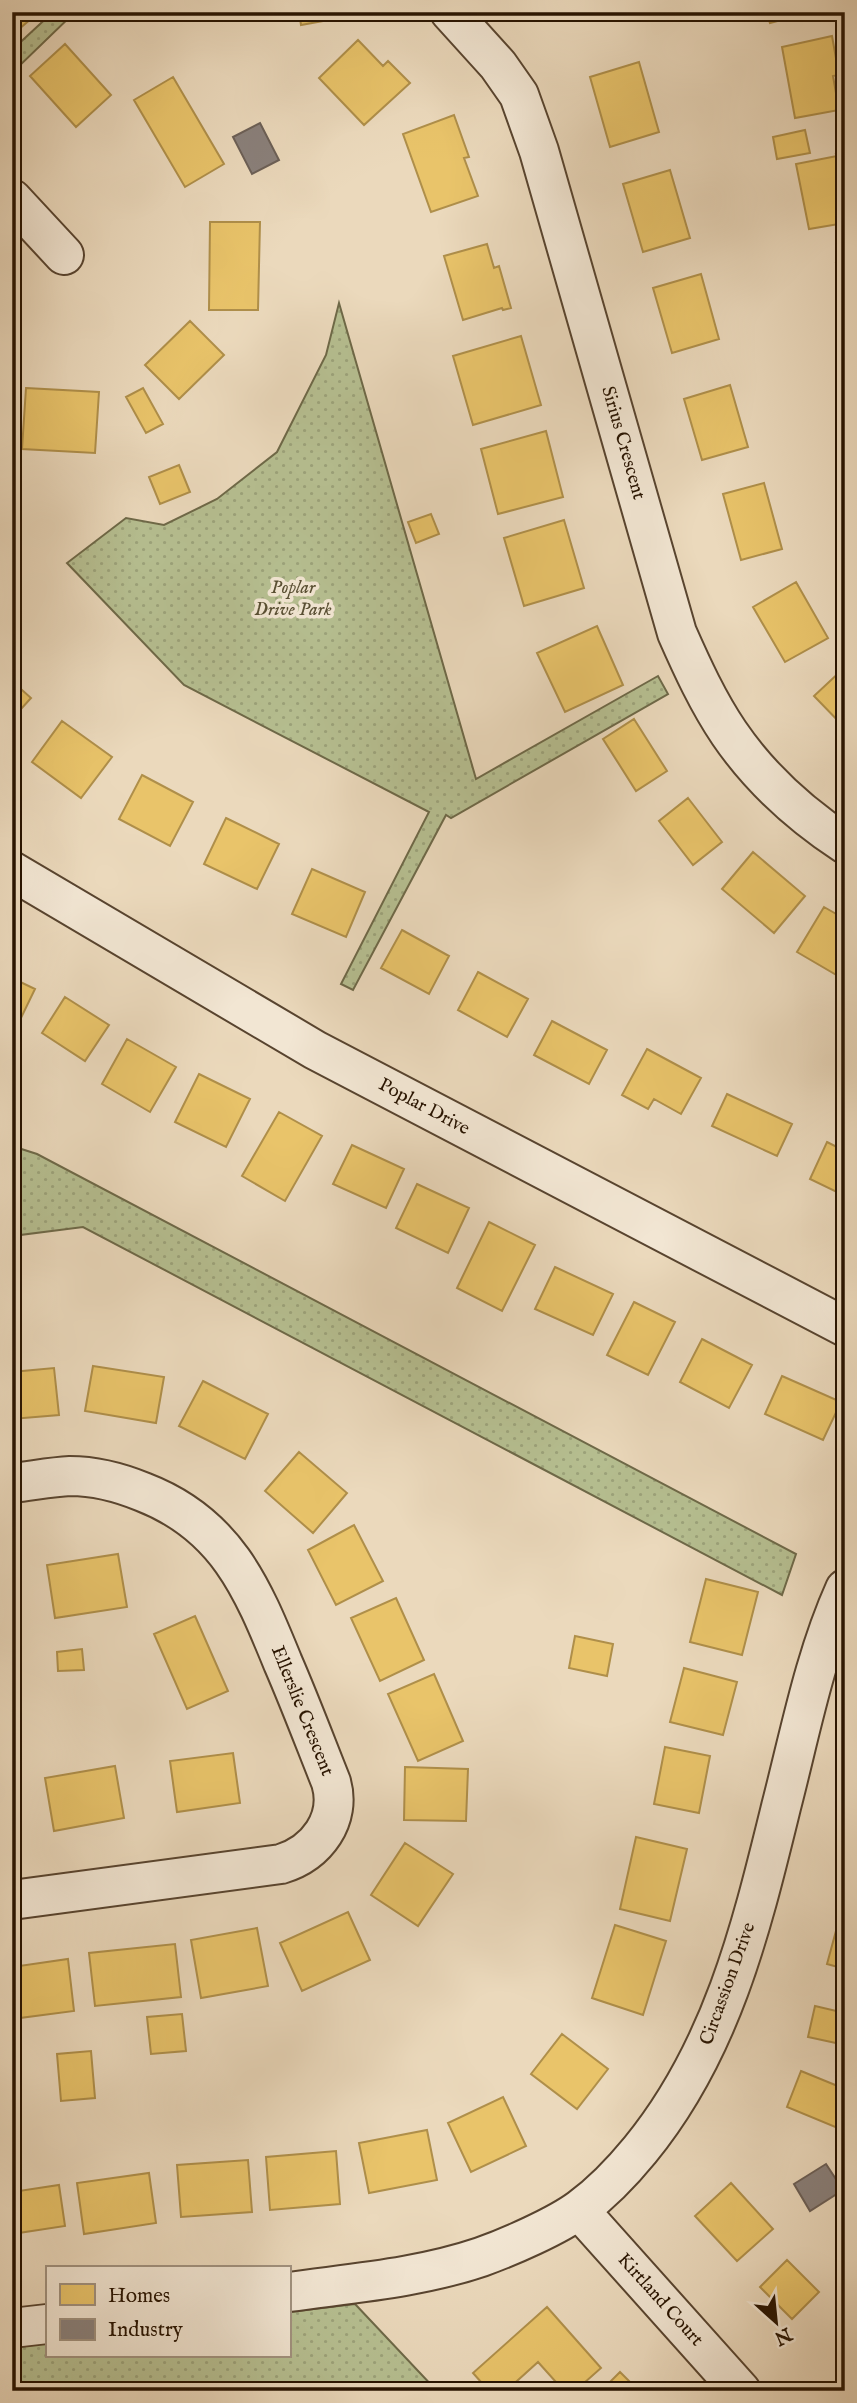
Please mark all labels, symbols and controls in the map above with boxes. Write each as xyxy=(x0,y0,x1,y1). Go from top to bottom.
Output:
street label: Sirius Crescent xyxy=(595,384,651,503)
park label: Poplar Drive Park xyxy=(254,576,332,622)
street label: Poplar Drive xyxy=(374,1073,474,1141)
street label: Ellerslie Crescent xyxy=(265,1642,339,1780)
street label: Circassion Drive xyxy=(695,1919,761,2049)
street label: Kirtland Court xyxy=(612,2248,708,2352)
legend xyxy=(46,2266,290,2358)
text: Homes xyxy=(108,2283,170,2310)
north arrow xyxy=(742,2288,812,2358)
text: Industry xyxy=(108,2317,184,2344)
text: N xyxy=(770,2320,796,2350)

